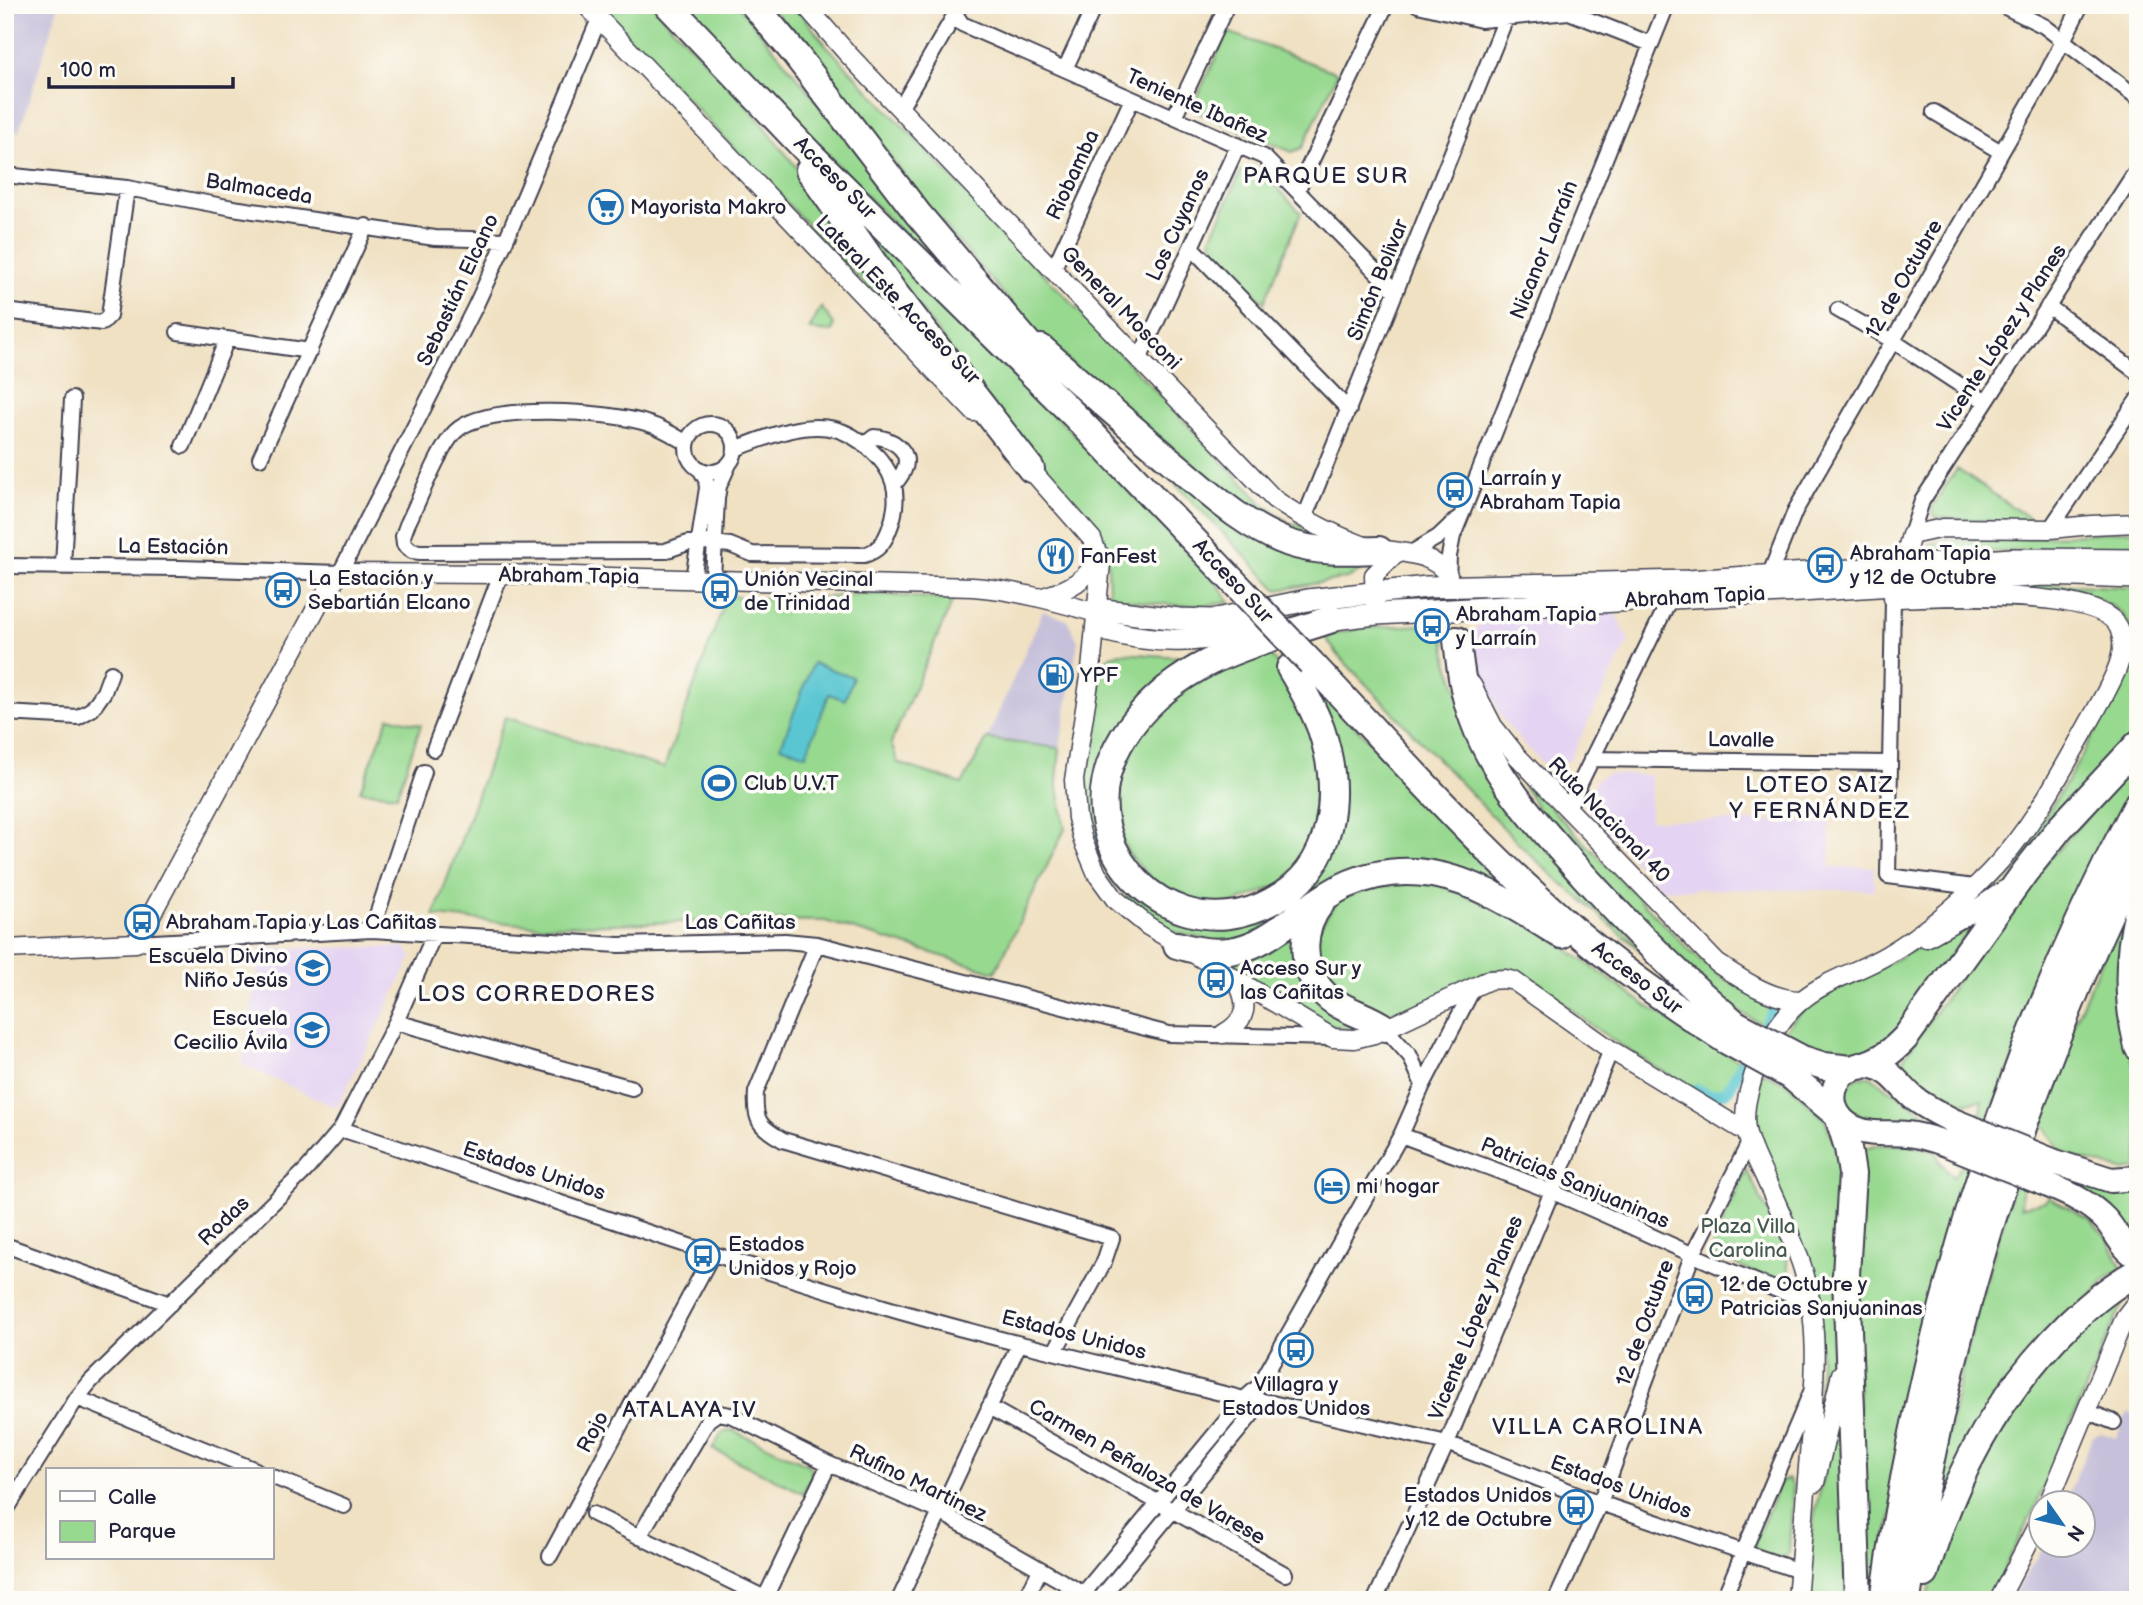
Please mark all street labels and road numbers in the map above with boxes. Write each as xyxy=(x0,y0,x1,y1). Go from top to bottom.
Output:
street label: Teniente Ibañez xyxy=(1122,64,1273,149)
street label: Riobamba xyxy=(1041,126,1105,224)
street label: Acceso Sur xyxy=(788,131,882,225)
street label: Los Cuyanos xyxy=(1141,165,1215,285)
street label: Balmaceda xyxy=(204,168,314,210)
street label: Nicanor Larraín xyxy=(1505,177,1583,323)
street label: Sebastián Elcano xyxy=(412,210,504,370)
street label: Lateral Este Acceso Sur xyxy=(811,210,986,390)
street label: Simón Bolivar xyxy=(1342,215,1414,344)
street label: 12 de Octubre xyxy=(1860,215,1948,343)
street label: Vicente López y Planes xyxy=(1932,240,2072,436)
street label: General Mosconi xyxy=(1056,241,1186,375)
street label: Acceso Sur xyxy=(1187,533,1279,629)
street label: La Estación xyxy=(117,534,229,560)
street label: Abraham Tapia xyxy=(498,562,640,590)
street label: Abraham Tapia xyxy=(1624,581,1766,613)
street label: Lavalle xyxy=(1707,727,1775,753)
street label: Ruta Nacional 40 xyxy=(1543,752,1675,888)
street label: Las Cañitas xyxy=(684,910,796,935)
street label: Acceso Sur xyxy=(1587,936,1687,1020)
street label: Patricias Sanjuaninas xyxy=(1477,1132,1673,1234)
street label: Estados Unidos xyxy=(460,1136,608,1206)
street label: Rodas xyxy=(193,1191,255,1251)
street label: Vicente López y Planes xyxy=(1423,1212,1529,1424)
street label: 12 de Octubre xyxy=(1611,1256,1679,1390)
street label: Estados Unidos xyxy=(999,1305,1149,1365)
street label: Carmen Peñaloza de Varese xyxy=(1024,1394,1270,1550)
street label: Rojo xyxy=(572,1407,614,1457)
street label: Rufino Martinez xyxy=(845,1439,992,1527)
street label: Estados Unidos xyxy=(1547,1450,1695,1524)

